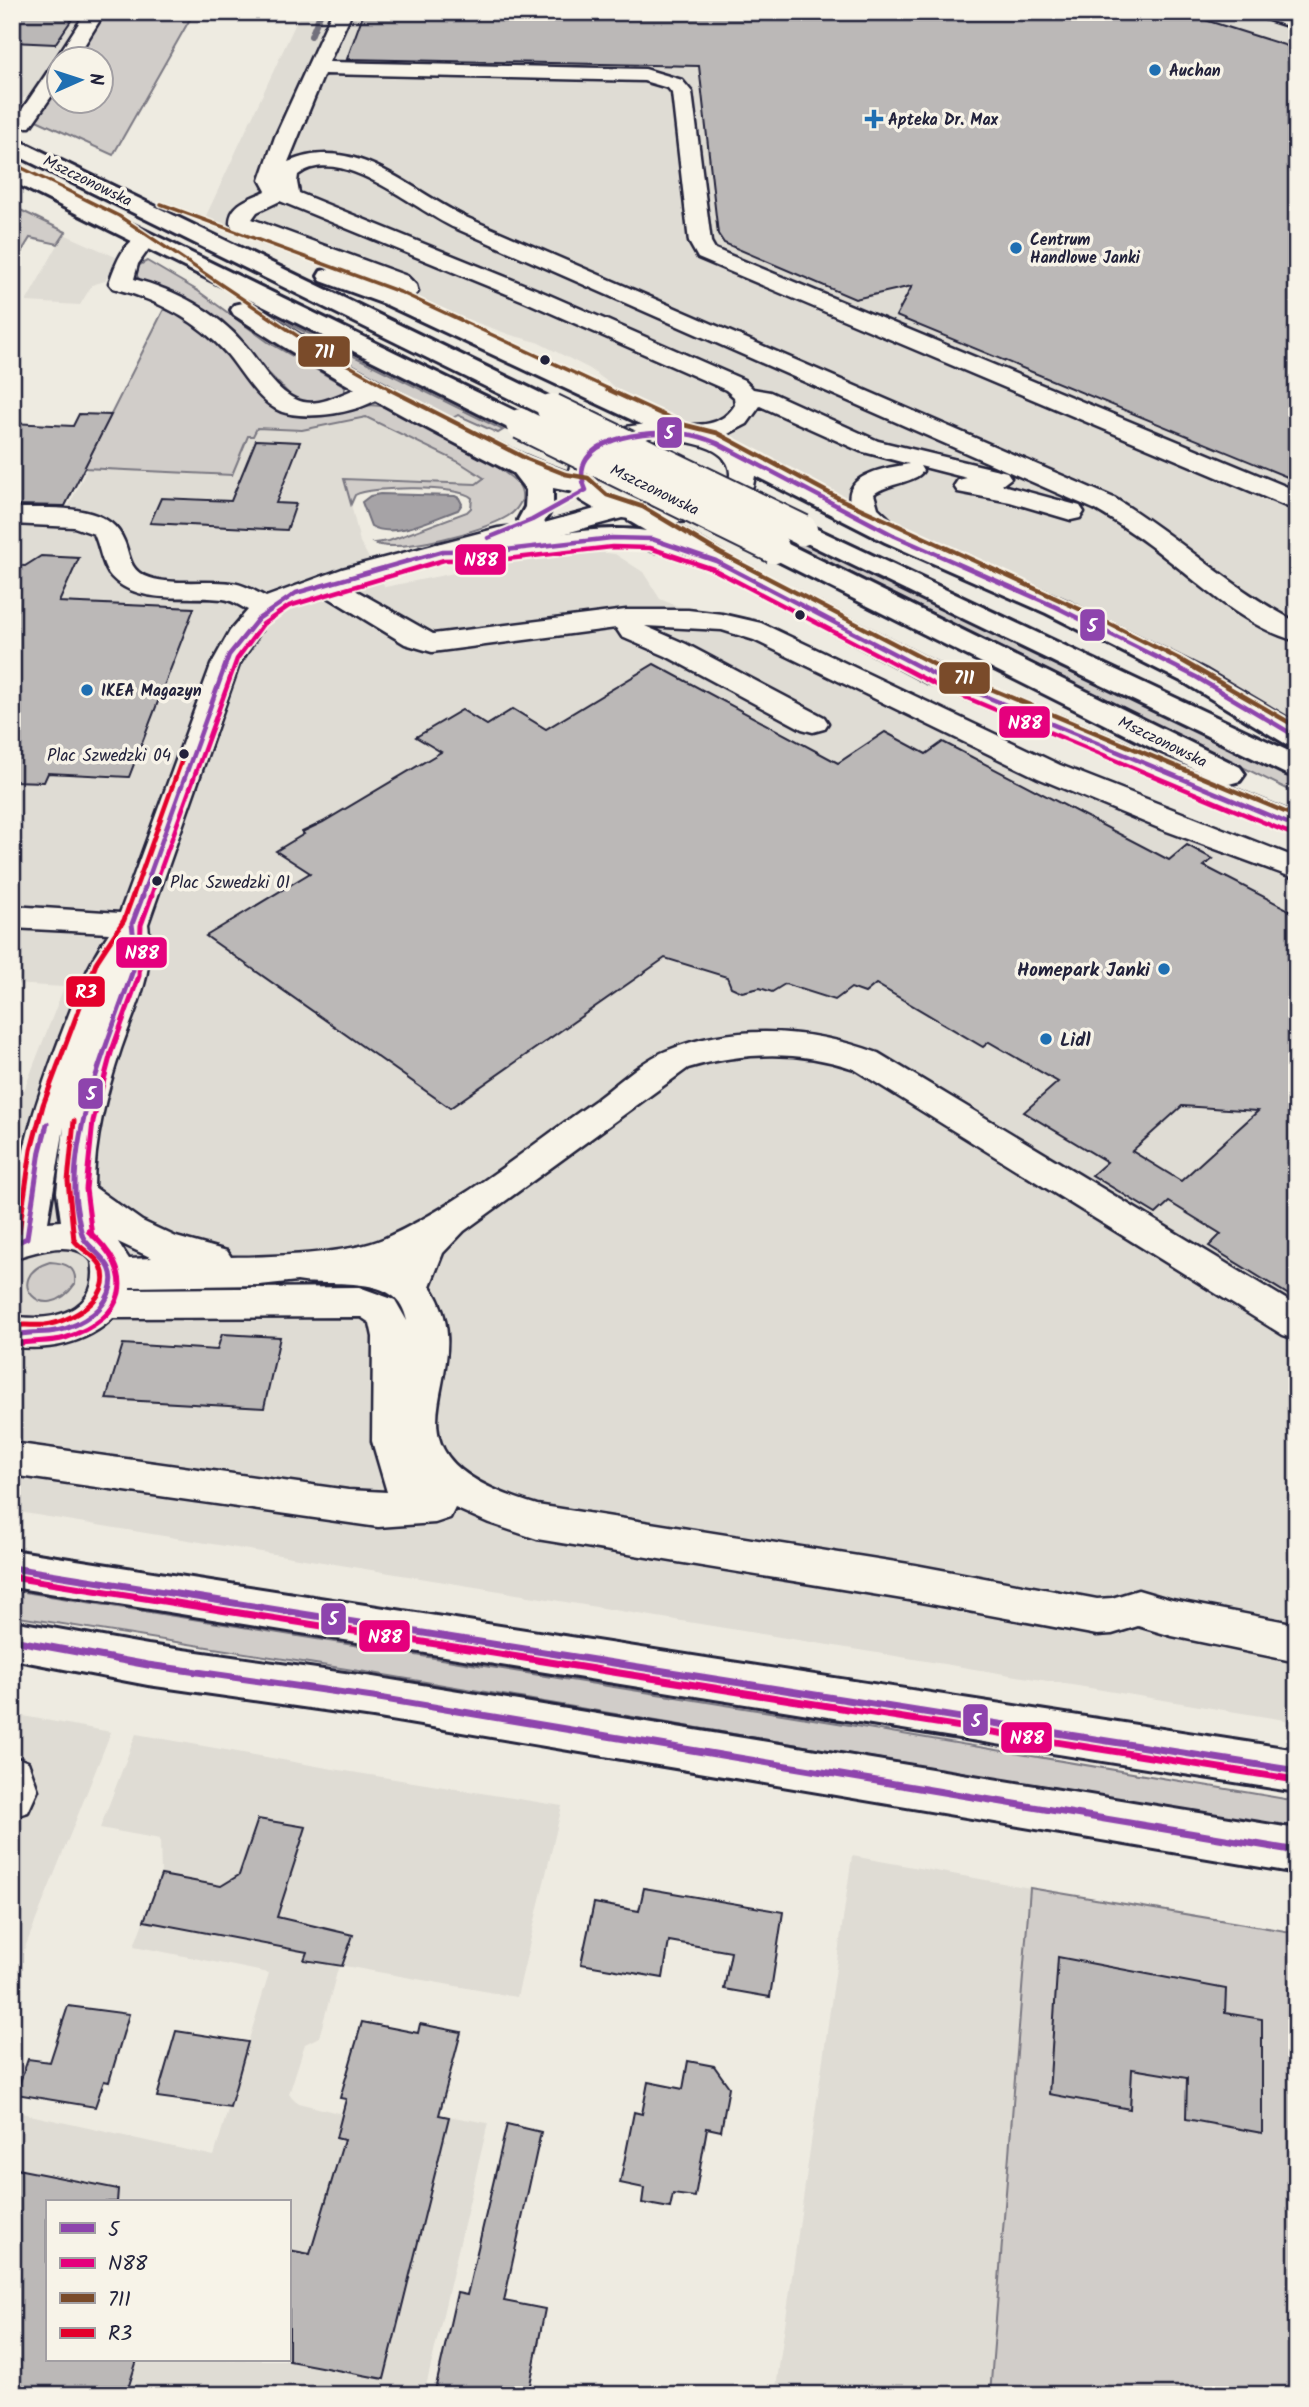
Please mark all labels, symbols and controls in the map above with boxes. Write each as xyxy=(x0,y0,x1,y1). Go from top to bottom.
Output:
north arrow xyxy=(46,46,116,116)
place label: Auchan xyxy=(1169,59,1221,84)
marker: Auchan xyxy=(1147,62,1163,78)
text: N xyxy=(80,72,110,86)
place label: Apteka Dr. Max xyxy=(888,108,999,133)
marker: Apteka Dr. Max xyxy=(866,111,882,127)
street label: Mszczonowska xyxy=(39,149,136,214)
place label: Centrum Handlowe Janki xyxy=(1030,228,1141,271)
marker: Centrum Handlowe Janki xyxy=(1008,240,1024,256)
line badge: 711 xyxy=(297,335,351,368)
text: 711 xyxy=(314,338,334,368)
unlabelled marker xyxy=(538,353,552,367)
line badge: 5 xyxy=(656,416,683,449)
text: 5 xyxy=(663,419,675,449)
street label: Mszczonowska xyxy=(606,458,703,523)
line badge: N88 xyxy=(454,543,507,576)
text: N88 xyxy=(464,546,499,576)
unlabelled marker xyxy=(793,608,807,622)
line badge: 5 xyxy=(1079,608,1106,642)
text: 5 xyxy=(1086,612,1098,642)
line badge: 711 xyxy=(938,661,991,695)
text: 711 xyxy=(954,664,974,694)
place label: IKEA Magazyn xyxy=(101,679,202,704)
marker: IKEA Magazyn xyxy=(79,682,95,698)
line badge: N88 xyxy=(998,705,1051,739)
text: N88 xyxy=(1008,709,1043,739)
street label: Mszczonowska xyxy=(1114,710,1211,775)
place label: Plac Szwedzki 04 xyxy=(47,743,171,770)
marker: Plac Szwedzki 04 xyxy=(177,747,191,761)
place label: Plac Szwedzki 01 xyxy=(170,870,290,897)
marker: Plac Szwedzki 01 xyxy=(150,874,164,888)
line badge: N88 xyxy=(115,936,168,969)
text: N88 xyxy=(125,939,160,969)
place label: Homepark Janki xyxy=(1017,956,1151,986)
marker: Homepark Janki xyxy=(1156,961,1172,977)
line badge: R3 xyxy=(65,975,106,1008)
text: R3 xyxy=(75,978,97,1008)
place label: Lidl xyxy=(1060,1026,1092,1056)
marker: Lidl xyxy=(1038,1031,1054,1047)
line badge: 5 xyxy=(77,1077,104,1110)
text: 5 xyxy=(85,1080,97,1110)
line badge: 5 xyxy=(320,1602,347,1636)
text: 5 xyxy=(327,1605,339,1635)
line badge: N88 xyxy=(358,1619,411,1653)
text: N88 xyxy=(368,1623,403,1653)
line badge: 5 xyxy=(962,1703,989,1737)
text: 5 xyxy=(970,1707,982,1737)
line badge: N88 xyxy=(1000,1721,1053,1754)
text: N88 xyxy=(1010,1724,1045,1754)
legend xyxy=(46,2200,290,2362)
text: 5 xyxy=(108,2214,121,2247)
text: N88 xyxy=(108,2248,148,2281)
text: 711 xyxy=(108,2284,131,2317)
text: R3 xyxy=(108,2318,132,2351)

